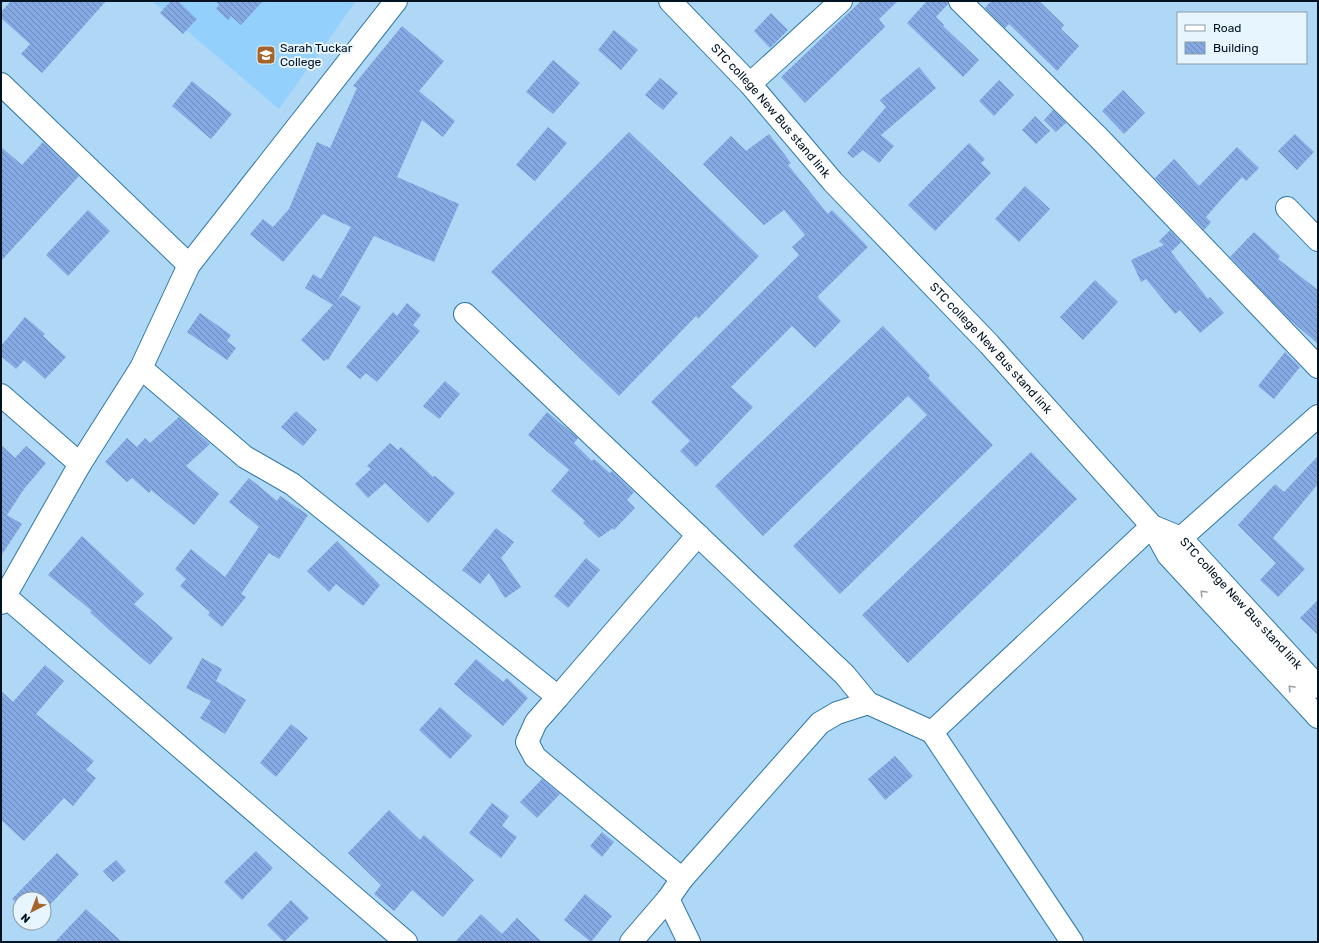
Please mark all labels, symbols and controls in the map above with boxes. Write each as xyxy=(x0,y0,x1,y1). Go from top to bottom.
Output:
legend xyxy=(1177,12,1307,64)
text: Road xyxy=(1213,21,1241,35)
place label: Sarah Tuckar College xyxy=(280,41,353,69)
street label: STC college New Bus stand link xyxy=(708,41,834,181)
text: Building xyxy=(1213,41,1259,55)
school or university icon: Sarah Tuckar College xyxy=(255,44,277,66)
street label: STC college New Bus stand link xyxy=(927,280,1056,417)
street label: STC college New Bus stand link xyxy=(1177,535,1306,673)
one-way arrow xyxy=(1200,590,1208,598)
one-way arrow xyxy=(1289,685,1296,693)
north arrow xyxy=(12,891,52,931)
text: N xyxy=(18,911,33,926)

